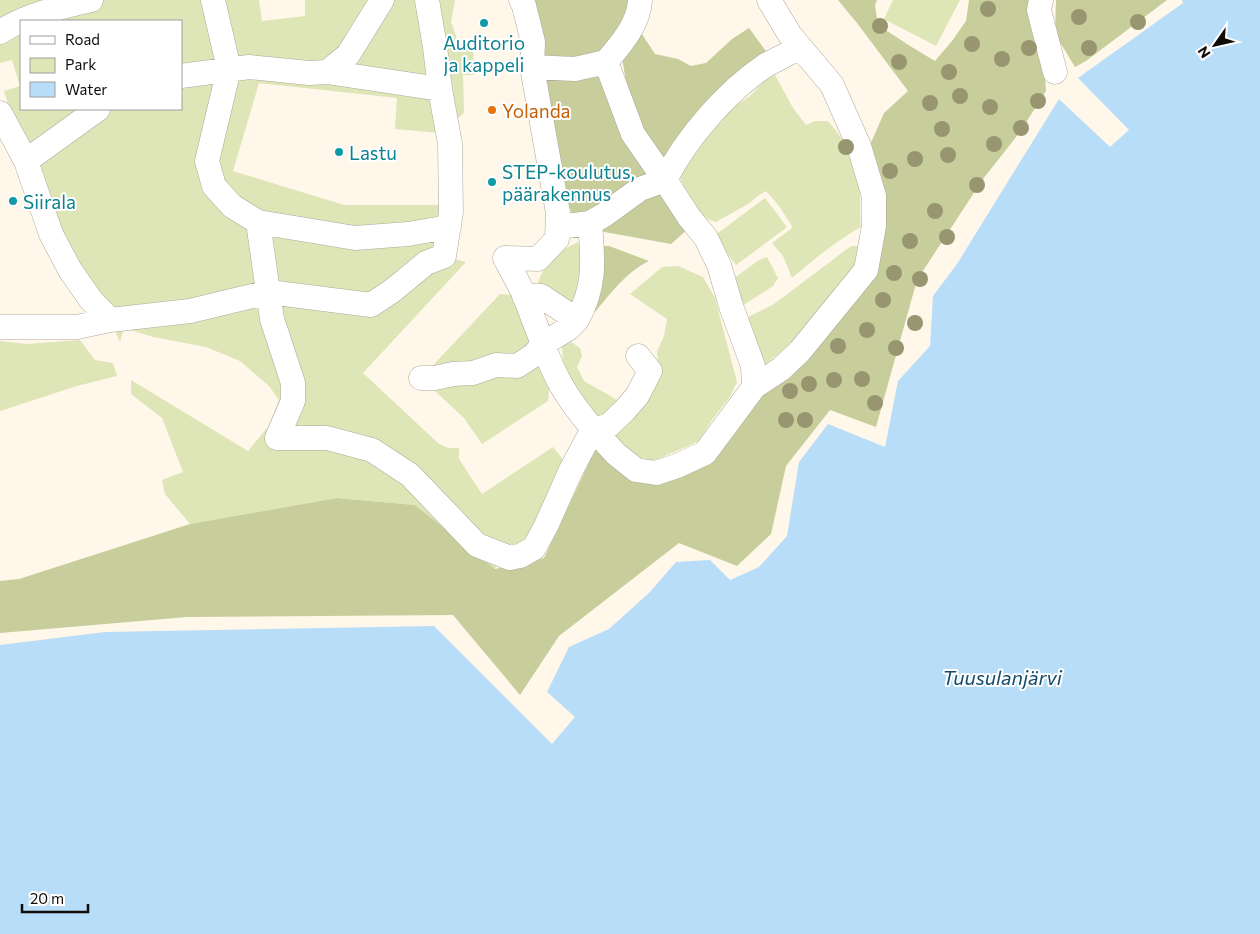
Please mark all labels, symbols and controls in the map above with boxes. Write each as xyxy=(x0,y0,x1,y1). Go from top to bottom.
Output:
marker: Auditorio ja kappeli xyxy=(478,17,490,29)
legend xyxy=(20,20,182,110)
north arrow xyxy=(1190,20,1240,70)
text: Road xyxy=(65,30,100,48)
place label: Auditorio ja kappeli xyxy=(443,31,525,76)
text: N xyxy=(1194,43,1214,62)
text: Park xyxy=(65,55,96,73)
text: Water xyxy=(65,80,107,98)
place label: Yolanda xyxy=(502,99,571,122)
marker: Yolanda xyxy=(486,104,498,116)
place label: Lastu xyxy=(349,141,397,164)
marker: Lastu xyxy=(333,146,345,158)
place label: STEP-koulutus, päärakennus xyxy=(502,160,635,205)
marker: STEP-koulutus, päärakennus xyxy=(486,176,498,188)
place label: Siirala xyxy=(23,190,76,213)
marker: Siirala xyxy=(7,195,19,207)
water label: Tuusulanjärvi xyxy=(942,665,1063,689)
scale bar xyxy=(22,882,89,914)
text: 20 m xyxy=(30,889,64,907)

